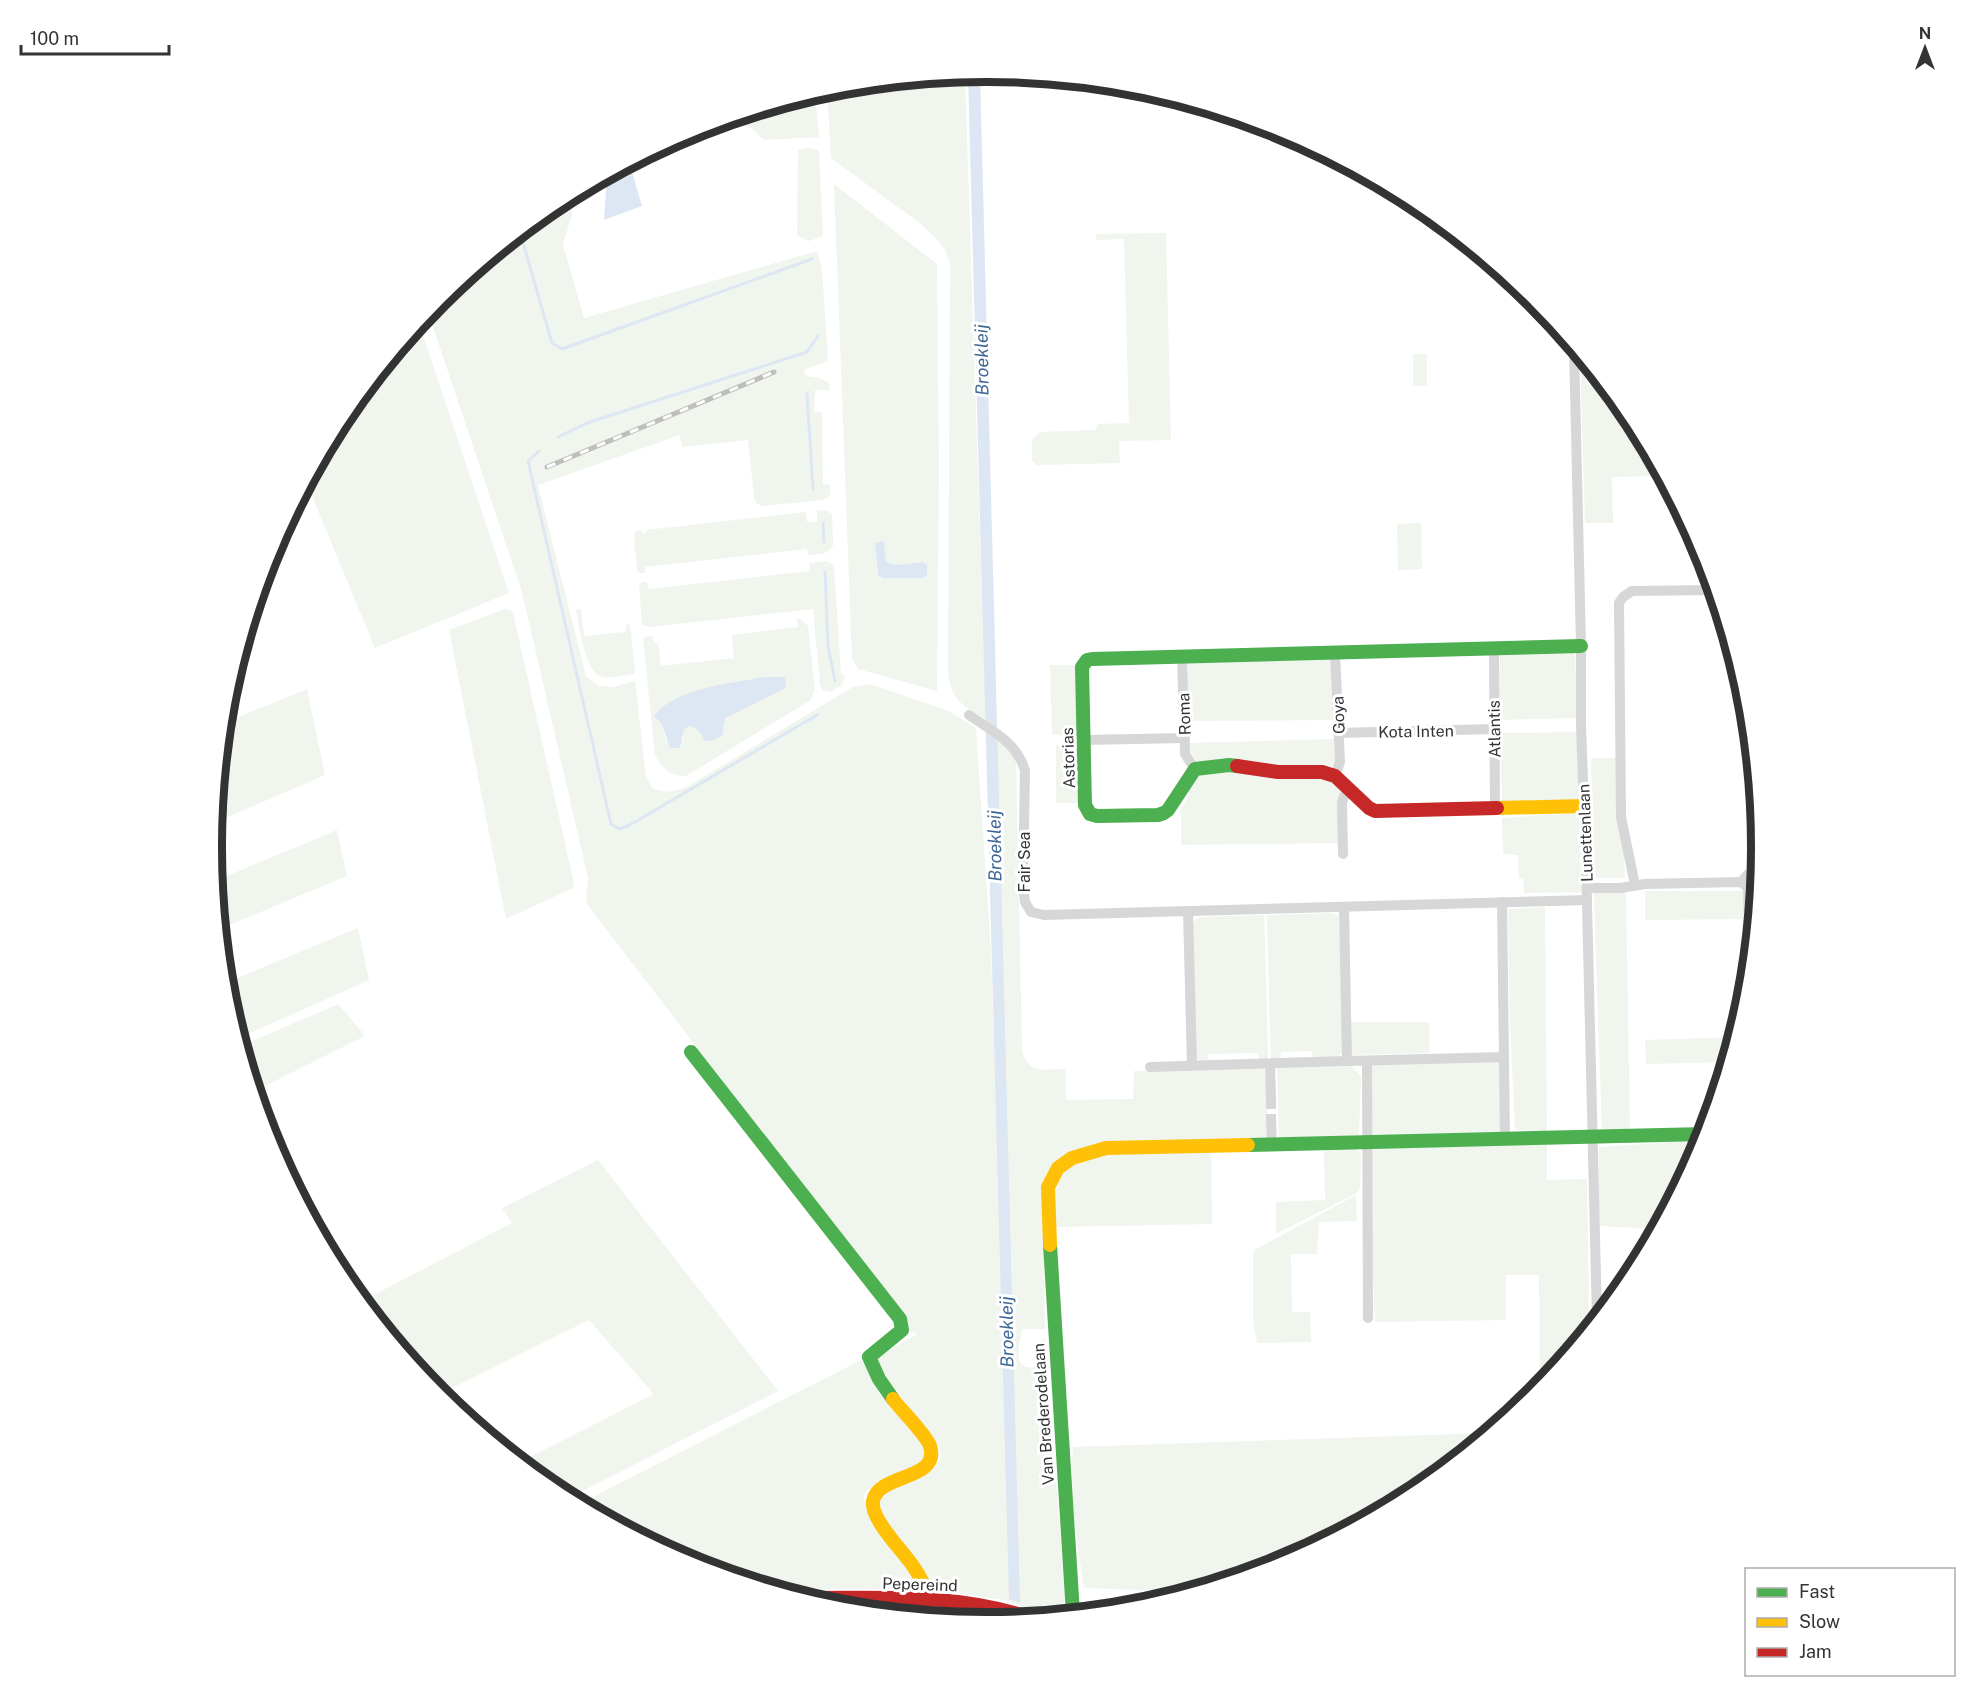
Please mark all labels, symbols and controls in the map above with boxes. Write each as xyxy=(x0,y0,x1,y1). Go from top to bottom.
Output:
scale bar xyxy=(21,18,170,56)
north arrow xyxy=(1895,18,1955,78)
text: N xyxy=(1919,24,1931,43)
text: 100 m xyxy=(30,28,79,49)
water label: Broekleij xyxy=(970,324,993,396)
street label: Roma xyxy=(1174,693,1195,735)
street label: Goya xyxy=(1328,696,1349,734)
street label: Atlantis xyxy=(1484,700,1505,758)
street label: Kota Inten xyxy=(1378,721,1454,742)
street label: Astorias xyxy=(1058,727,1079,789)
street label: Lunettenlaan xyxy=(1574,784,1597,882)
water label: Broekleij xyxy=(983,810,1006,882)
street label: Fair Sea xyxy=(1015,832,1034,892)
water label: Broekleij xyxy=(995,1296,1018,1368)
street label: Van Brederodelaan xyxy=(1029,1342,1058,1485)
legend xyxy=(1745,1568,1955,1676)
street label: Pepereind xyxy=(882,1574,958,1595)
text: Fast xyxy=(1799,1581,1835,1602)
text: Slow xyxy=(1799,1611,1840,1632)
text: Jam xyxy=(1799,1641,1832,1662)

